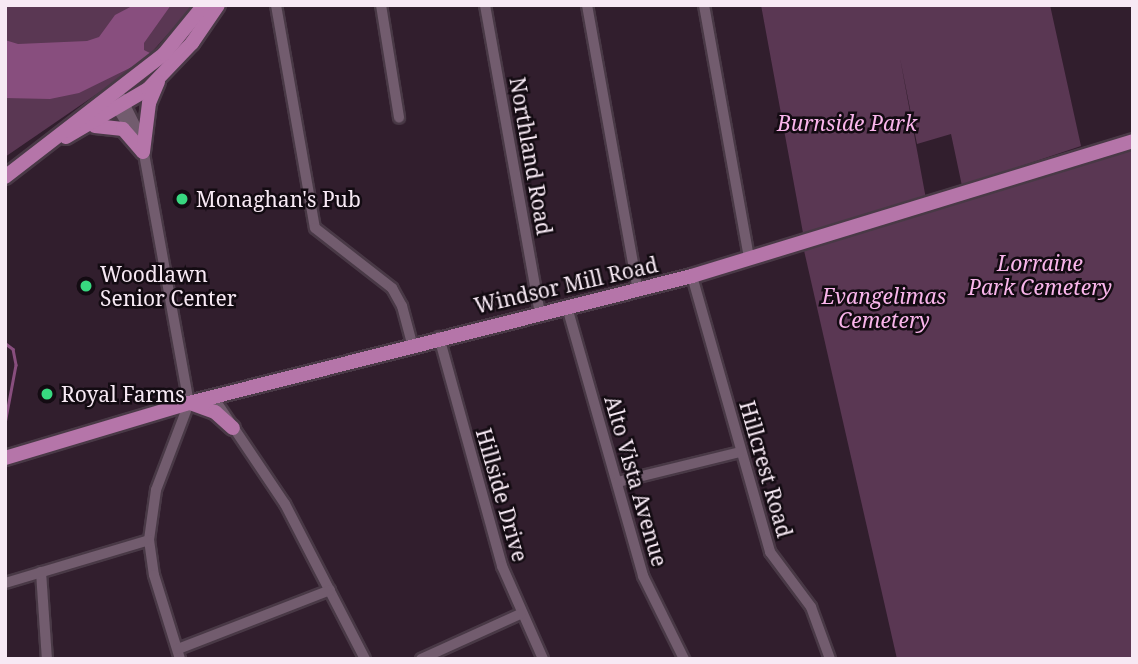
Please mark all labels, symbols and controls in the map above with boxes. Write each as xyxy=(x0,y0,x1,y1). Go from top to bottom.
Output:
street label: Northland Road xyxy=(505,75,557,237)
park label: Burnside Park xyxy=(777,110,917,136)
place label: Monaghan's Pub xyxy=(196,186,361,212)
marker: Monaghan's Pub xyxy=(174,191,190,207)
park label: Lorraine Park Cemetery xyxy=(968,250,1112,300)
street label: Windsor Mill Road xyxy=(472,252,660,318)
place label: Woodlawn Senior Center xyxy=(100,261,237,311)
marker: Woodlawn Senior Center xyxy=(78,278,94,294)
park label: Evangelimas Cemetery xyxy=(822,283,946,333)
place label: Royal Farms xyxy=(61,381,185,407)
marker: Royal Farms xyxy=(39,386,55,402)
street label: Alto Vista Avenue xyxy=(600,393,672,569)
street label: Hillcrest Road xyxy=(734,398,798,540)
street label: Hillside Drive xyxy=(471,425,533,565)

